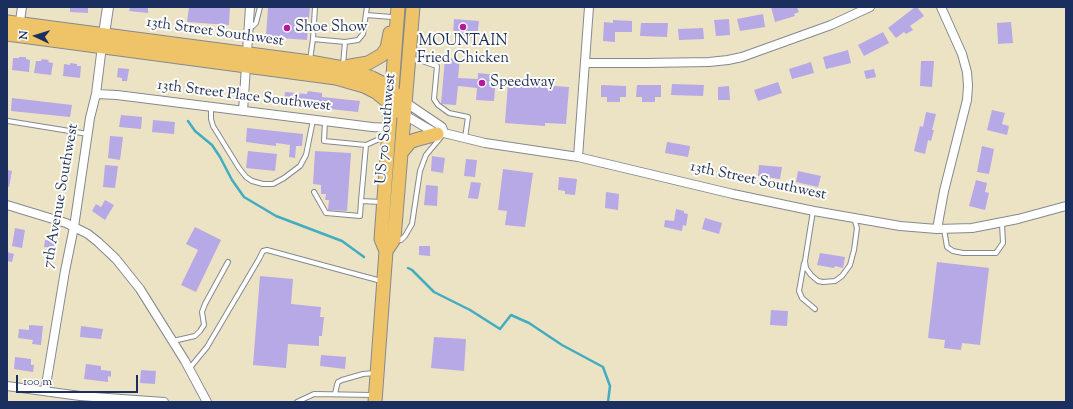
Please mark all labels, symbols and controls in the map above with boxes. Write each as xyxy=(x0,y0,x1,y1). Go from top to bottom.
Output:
street label: 13th Street Southwest xyxy=(145,14,285,52)
north arrow xyxy=(16,16,56,56)
place label: Shoe Show xyxy=(295,19,368,37)
marker: MOUNTAIN Fried Chicken xyxy=(458,22,468,32)
marker: Shoe Show xyxy=(282,23,292,33)
text: N xyxy=(16,30,32,40)
place label: MOUNTAIN Fried Chicken xyxy=(417,33,509,68)
street label: US 70 Southwest xyxy=(373,73,401,185)
place label: Speedway xyxy=(490,74,555,92)
street label: 13th Street Place Southwest xyxy=(156,77,332,117)
marker: Speedway xyxy=(477,78,487,88)
street label: 7th Avenue Southwest xyxy=(40,122,84,270)
street label: 13th Street Southwest xyxy=(688,159,828,205)
scale bar xyxy=(18,367,140,393)
text: 100 m xyxy=(23,373,52,391)

